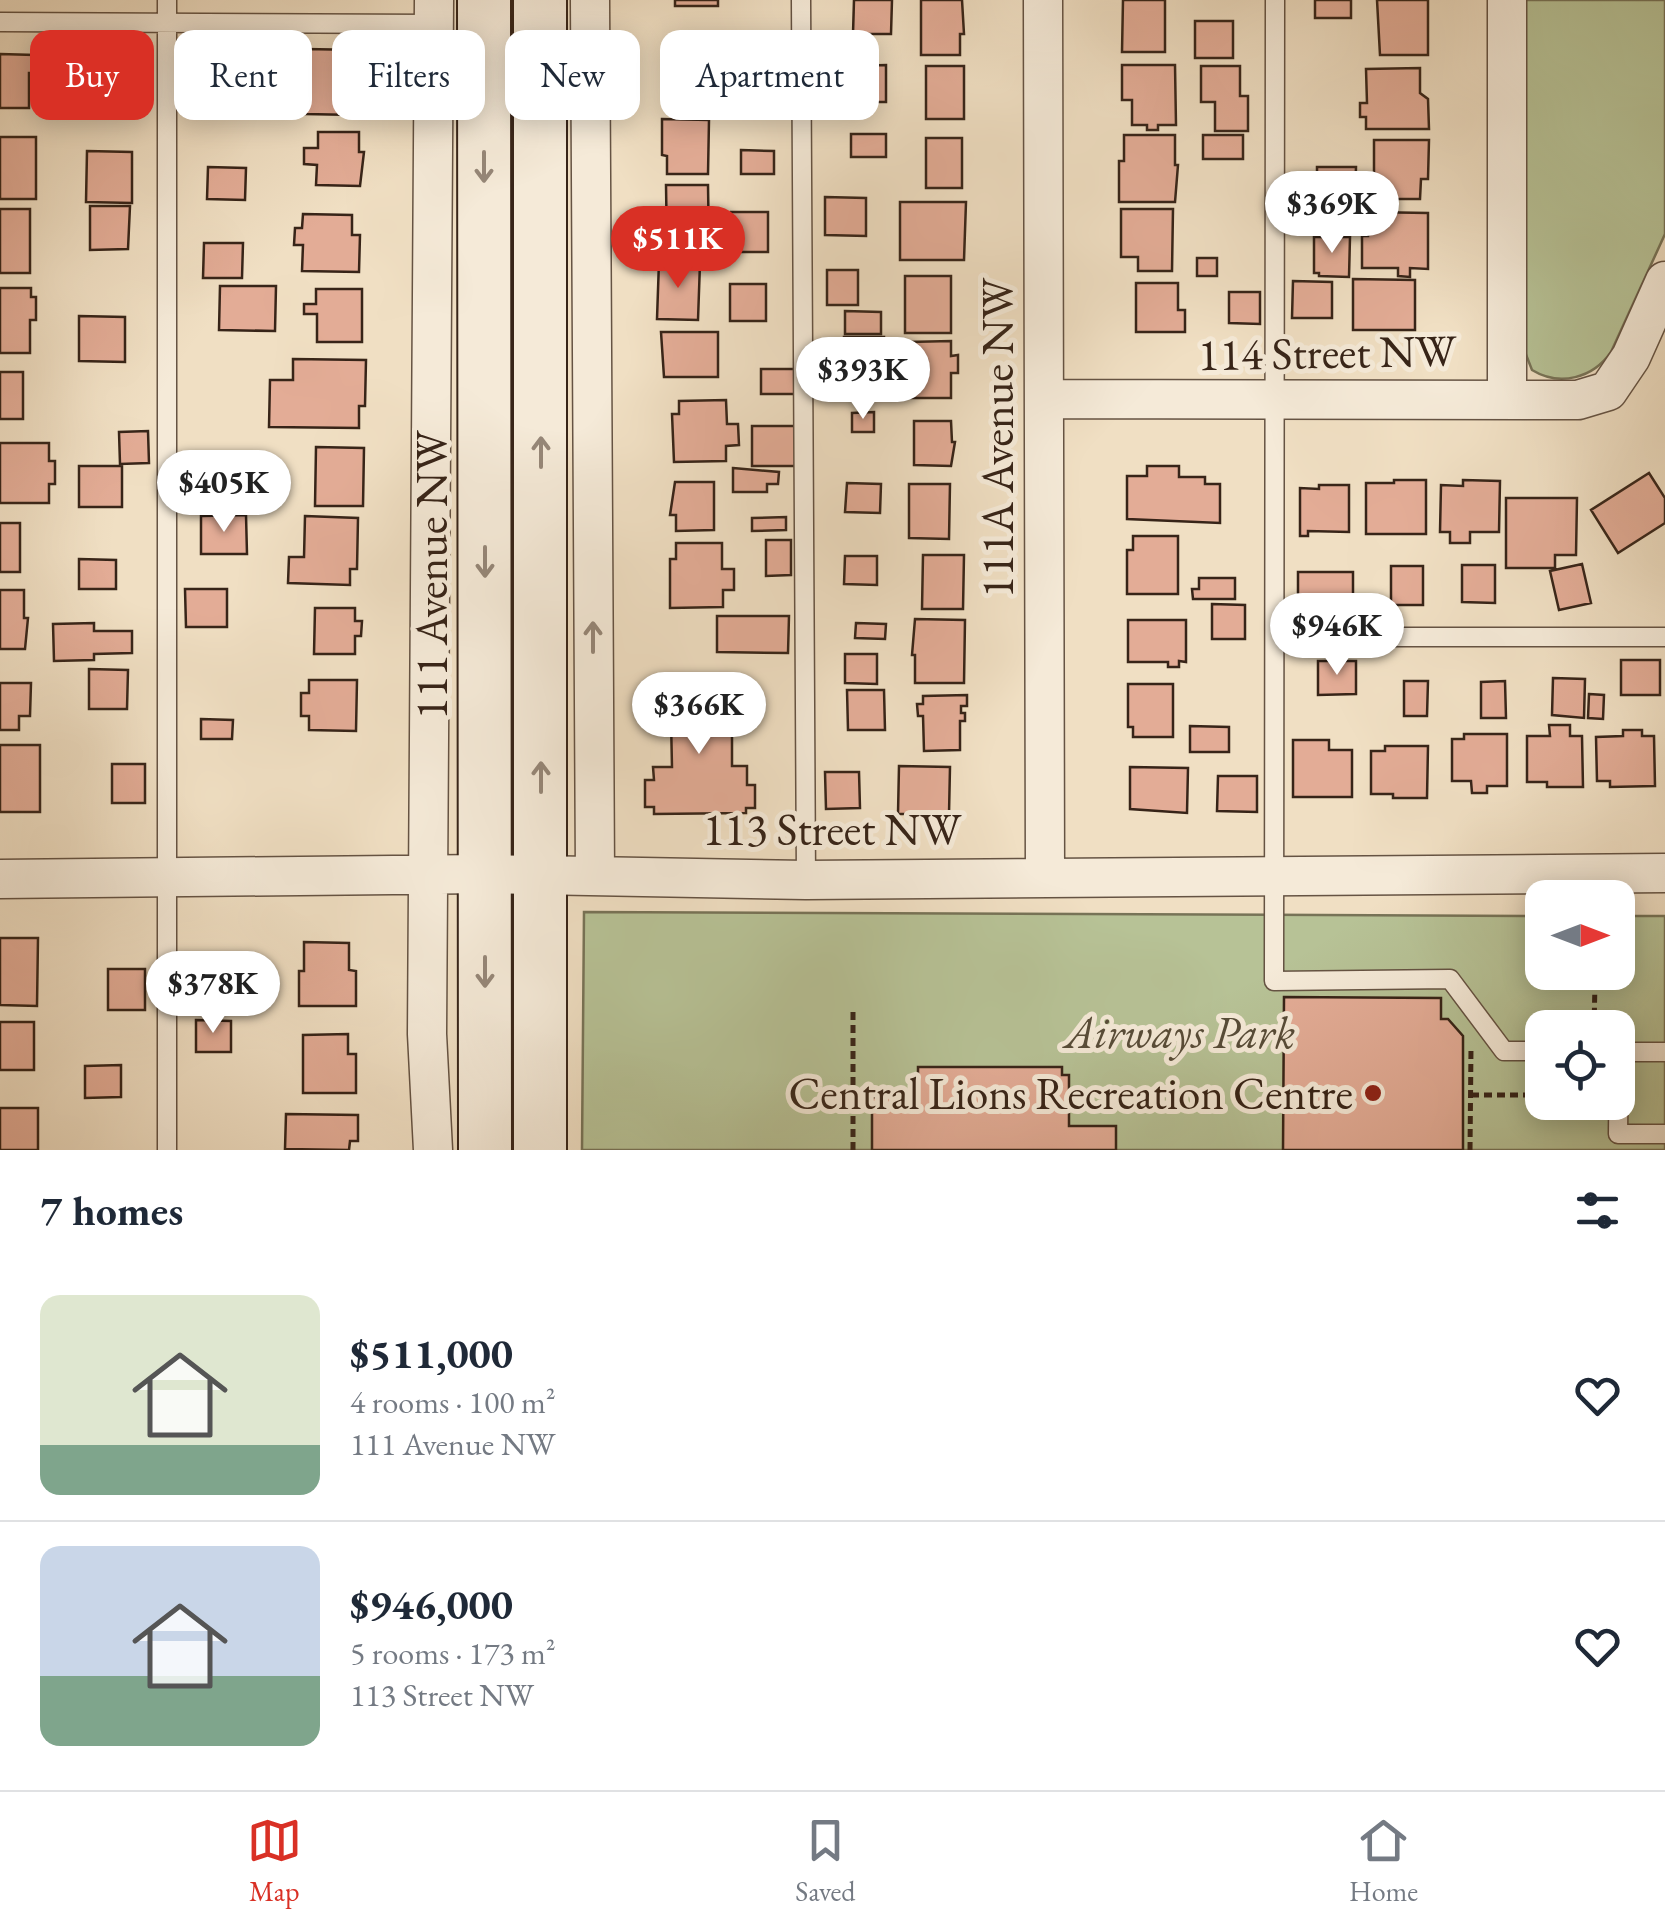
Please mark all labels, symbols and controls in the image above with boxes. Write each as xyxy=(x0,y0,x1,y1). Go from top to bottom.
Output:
chip: Buy xyxy=(30,30,154,120)
chip: Rent xyxy=(174,30,312,120)
chip: Filters xyxy=(332,30,485,120)
chip: New xyxy=(505,30,640,120)
chip: Apartment xyxy=(660,30,879,120)
one-way arrow xyxy=(474,150,494,183)
pin: $369K xyxy=(1262,171,1402,256)
text: $369K xyxy=(1287,182,1377,224)
pin: $511K xyxy=(608,206,748,291)
text: $511K xyxy=(633,217,723,259)
street label: 111A Avenue NW xyxy=(968,277,1026,598)
street label: 114 Street NW xyxy=(1197,321,1458,383)
pin: $393K xyxy=(793,337,933,422)
text: $393K xyxy=(818,348,908,390)
street label: 111 Avenue NW xyxy=(402,430,460,719)
one-way arrow xyxy=(532,437,550,470)
pin: $405K xyxy=(154,450,294,535)
text: $405K xyxy=(179,461,269,503)
one-way arrow xyxy=(476,546,494,578)
pin: $946K xyxy=(1267,593,1407,678)
text: $946K xyxy=(1292,604,1382,646)
one-way arrow xyxy=(584,622,602,654)
pin: $366K xyxy=(629,672,769,757)
text: $366K xyxy=(654,683,744,725)
one-way arrow xyxy=(532,762,550,794)
street label: 113 Street NW xyxy=(703,800,962,858)
north arrow xyxy=(1525,880,1635,990)
map controls xyxy=(1525,880,1635,1120)
pin: $378K xyxy=(143,951,283,1036)
one-way arrow xyxy=(476,954,494,987)
text: $378K xyxy=(168,962,258,1004)
park label: Airways Park xyxy=(1062,1003,1295,1061)
button: locate xyxy=(1525,1010,1635,1120)
place label: Central Lions Recreation Centre xyxy=(788,1064,1353,1122)
marker: Central Lions Recreation Centre xyxy=(1362,1082,1384,1104)
text: 7 homes xyxy=(40,1183,183,1238)
icon: filters xyxy=(1570,1183,1625,1238)
text: $511,000 xyxy=(350,1326,513,1381)
icon: home xyxy=(120,1335,240,1455)
icon: heart xyxy=(1570,1368,1625,1423)
text: 4 rooms · 100 m² xyxy=(350,1381,556,1423)
text: 111 Avenue NW xyxy=(350,1423,555,1465)
text: $946,000 xyxy=(350,1577,513,1632)
icon: home xyxy=(120,1586,240,1706)
icon: heart xyxy=(1570,1619,1625,1674)
text: 5 rooms · 173 m² xyxy=(350,1632,556,1674)
text: 113 Street NW xyxy=(350,1674,534,1716)
tab: Map xyxy=(247,1813,302,1909)
tab: Saved xyxy=(795,1813,855,1909)
tab: Home xyxy=(1349,1813,1418,1909)

